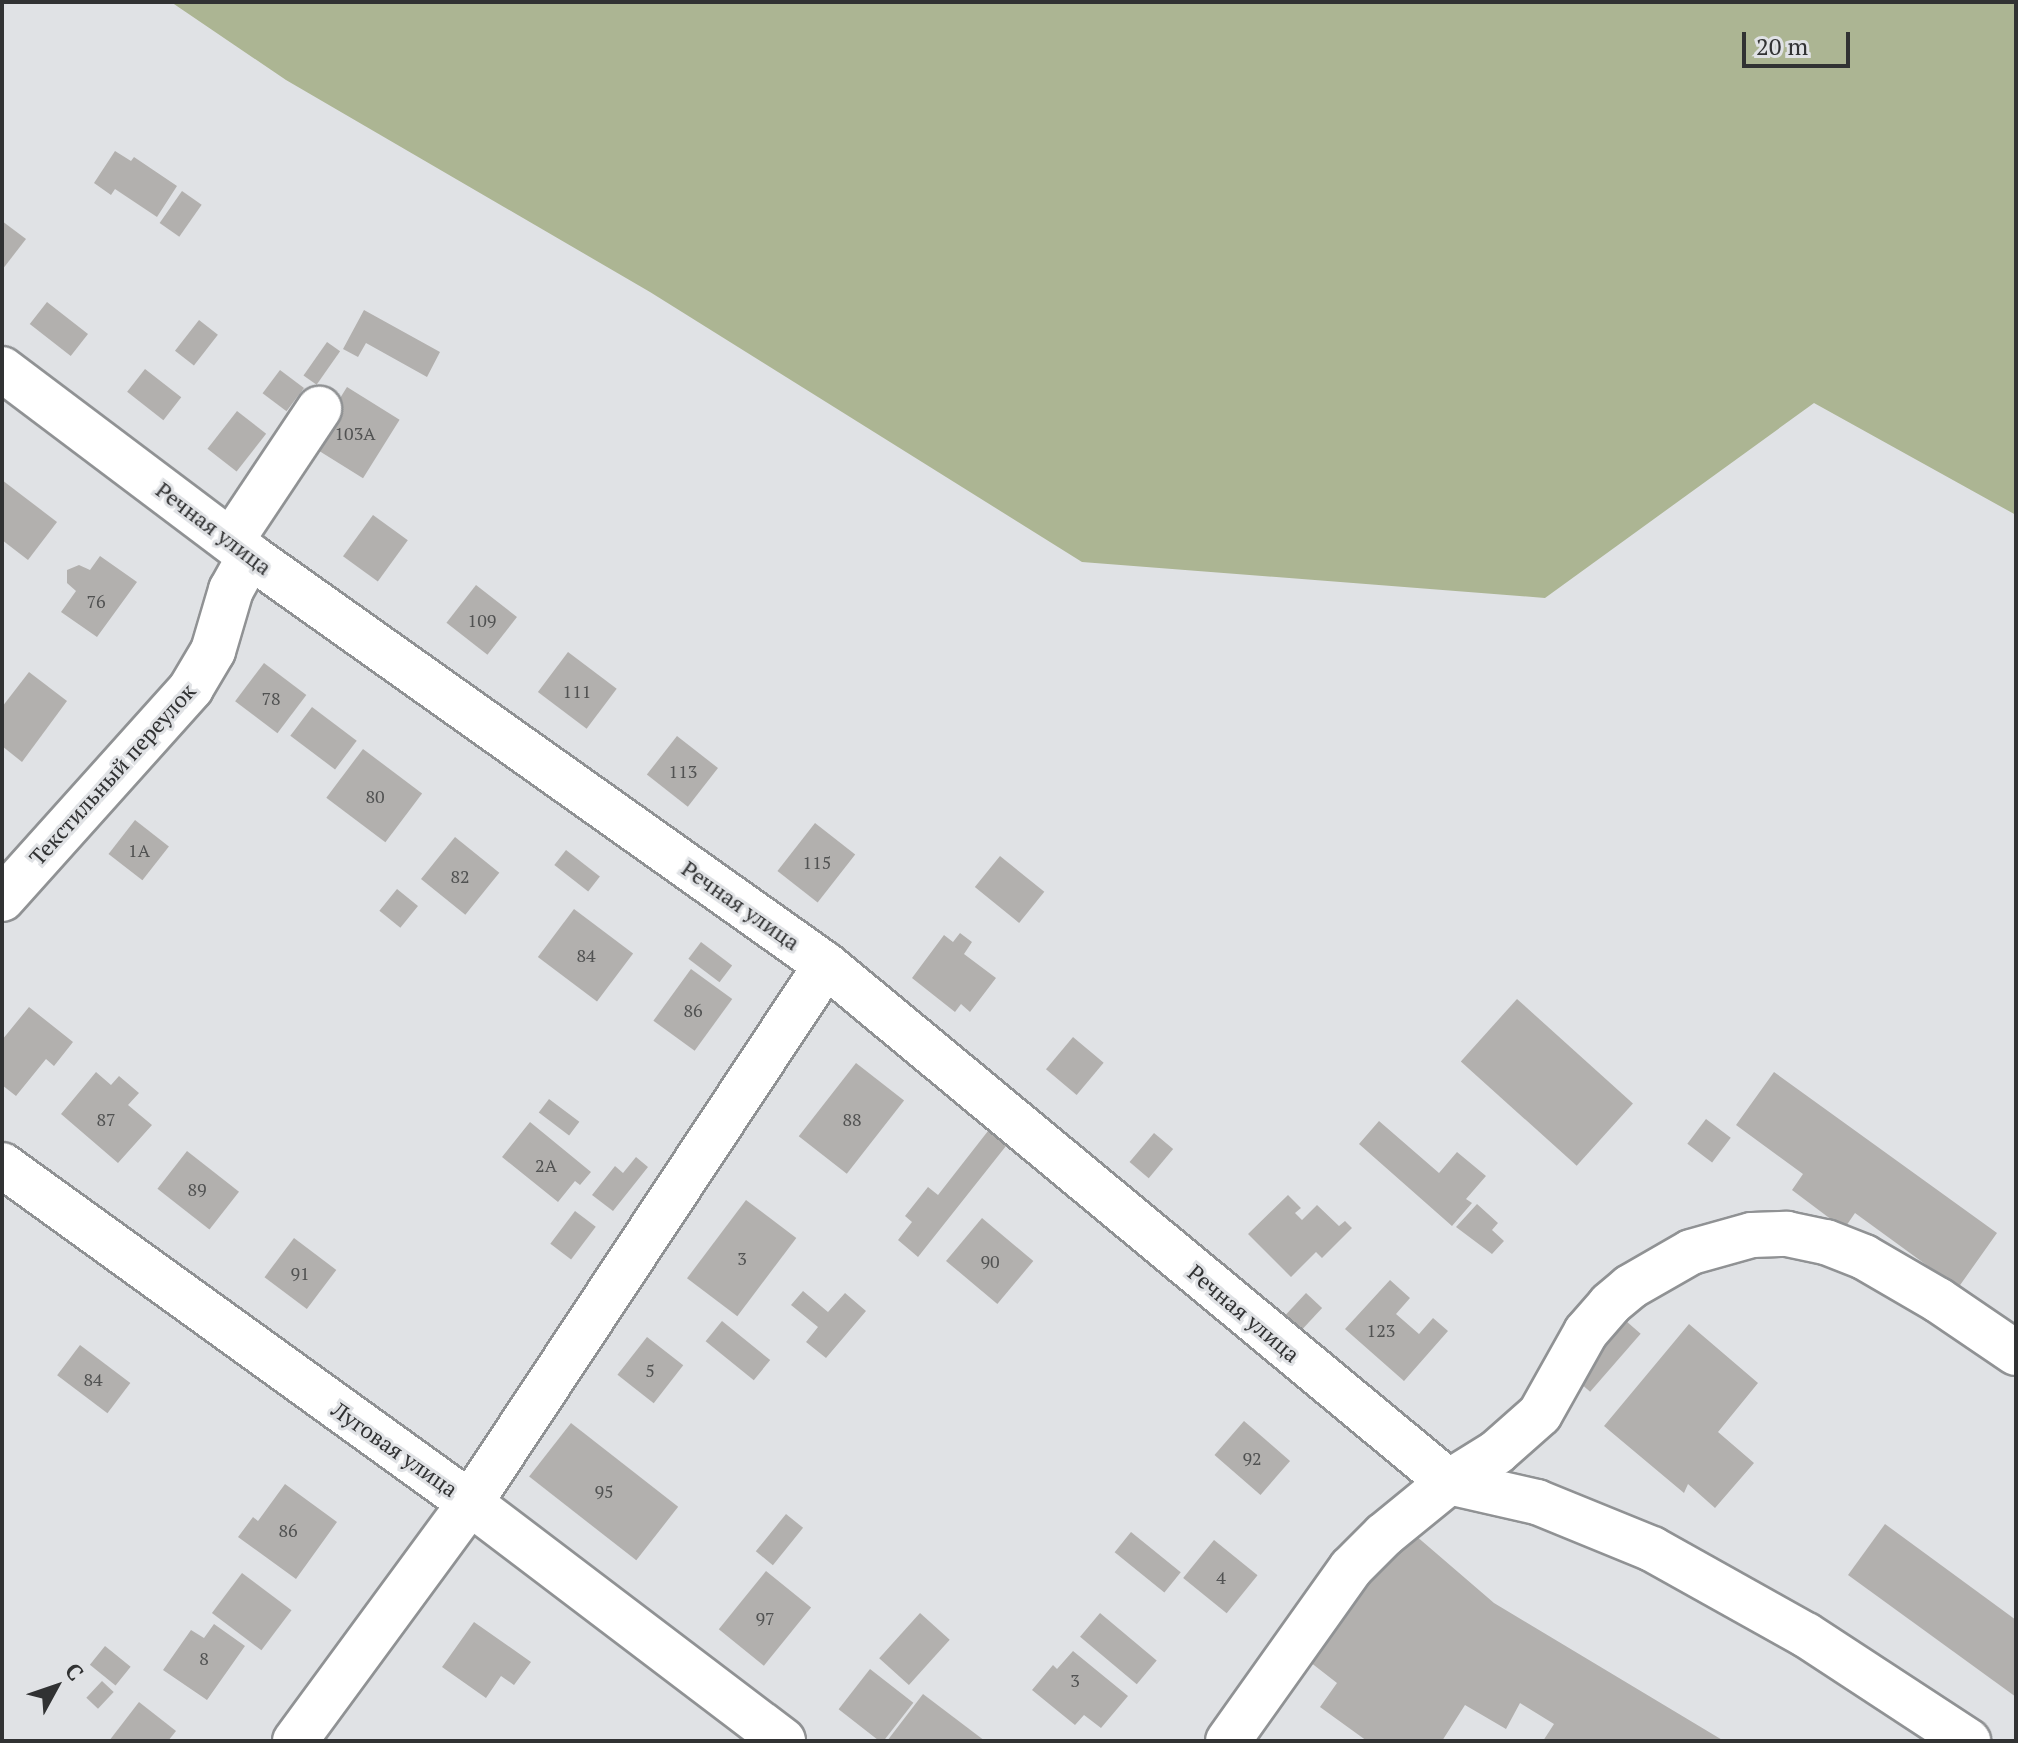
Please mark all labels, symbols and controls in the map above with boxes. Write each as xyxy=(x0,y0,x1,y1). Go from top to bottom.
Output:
scale bar xyxy=(1746,16,1854,66)
text: 20 m xyxy=(1756,30,1808,62)
house number: 103А xyxy=(334,422,376,444)
street label: Речная улица xyxy=(151,476,277,580)
house number: 76 xyxy=(86,590,106,612)
house number: 109 xyxy=(468,609,496,631)
street label: Текстильный переулок xyxy=(23,678,201,870)
house number: 111 xyxy=(563,680,591,702)
house number: 78 xyxy=(261,687,281,709)
house number: 113 xyxy=(669,760,697,782)
house number: 80 xyxy=(365,785,385,807)
house number: 1А xyxy=(128,839,150,861)
house number: 115 xyxy=(803,851,831,873)
street label: Речная улица xyxy=(677,855,805,955)
house number: 82 xyxy=(450,865,470,887)
house number: 84 xyxy=(576,944,596,966)
house number: 86 xyxy=(683,999,703,1021)
house number: 87 xyxy=(96,1108,116,1130)
house number: 88 xyxy=(842,1108,862,1130)
house number: 2А xyxy=(535,1154,557,1176)
house number: 89 xyxy=(187,1178,207,1200)
house number: 3 xyxy=(737,1247,747,1269)
house number: 90 xyxy=(980,1250,1000,1272)
street label: Речная улица xyxy=(1183,1259,1305,1367)
house number: 91 xyxy=(290,1262,310,1284)
house number: 123 xyxy=(1367,1319,1395,1341)
house number: 5 xyxy=(645,1359,655,1381)
house number: 84 xyxy=(83,1368,103,1390)
street label: Луговая улица xyxy=(327,1396,463,1502)
house number: 92 xyxy=(1242,1447,1262,1469)
house number: 95 xyxy=(594,1480,614,1502)
house number: 86 xyxy=(278,1519,298,1541)
house number: 4 xyxy=(1216,1566,1226,1588)
house number: 97 xyxy=(755,1607,775,1629)
north arrow xyxy=(16,1647,96,1727)
house number: 8 xyxy=(199,1647,209,1669)
text: С xyxy=(59,1656,90,1686)
house number: 3 xyxy=(1070,1669,1080,1691)

